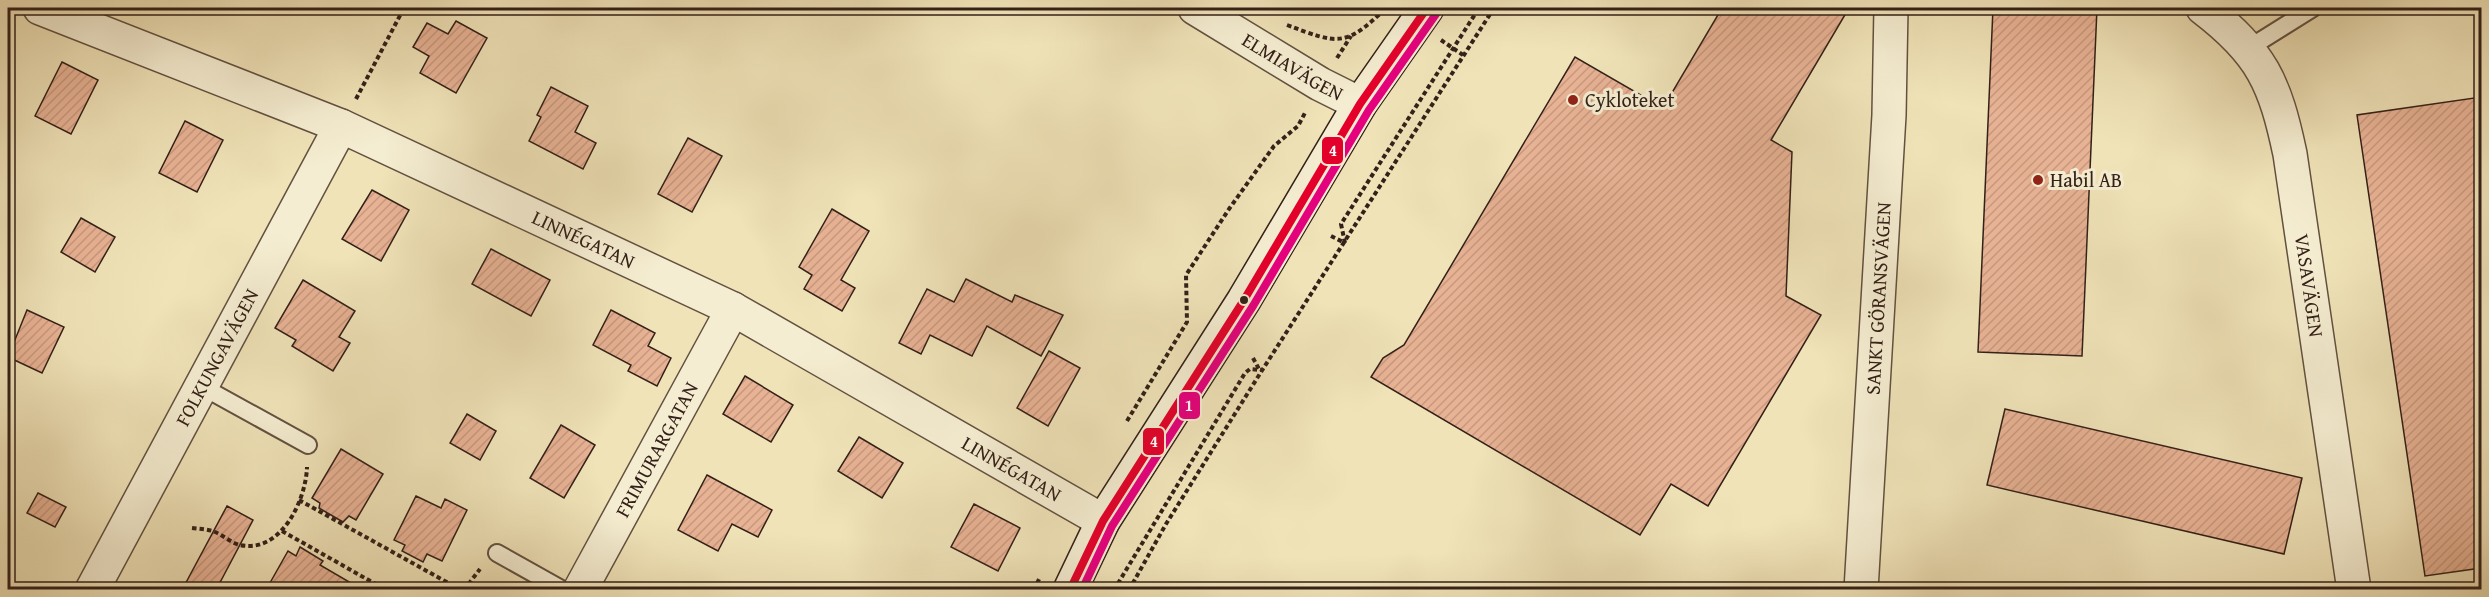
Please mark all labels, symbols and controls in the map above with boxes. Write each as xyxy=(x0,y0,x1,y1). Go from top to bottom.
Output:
street label: ELMIAVÄGEN xyxy=(1237,25,1348,107)
place label: Cykloteket xyxy=(1585,85,1674,114)
marker: Cykloteket xyxy=(1566,93,1580,107)
line badge: 4 xyxy=(1321,136,1344,165)
text: 4 xyxy=(1329,138,1337,162)
place label: Habil AB xyxy=(2050,165,2122,194)
marker: Habil AB xyxy=(2031,173,2045,187)
street label: SANKT GÖRANSVÄGEN xyxy=(1858,201,1898,396)
street label: LINNÉGATAN xyxy=(528,202,640,275)
street label: VASAVÄGEN xyxy=(2288,232,2332,339)
street label: FOLKUNGAVÄGEN xyxy=(168,283,265,431)
unlabelled marker xyxy=(1238,294,1250,306)
street label: FRIMURARGATAN xyxy=(607,376,705,522)
line badge: 1 xyxy=(1178,391,1201,420)
text: 1 xyxy=(1185,393,1193,417)
line badge: 4 xyxy=(1142,427,1165,456)
street label: LINNÉGATAN xyxy=(957,428,1067,508)
text: 4 xyxy=(1150,429,1158,453)

